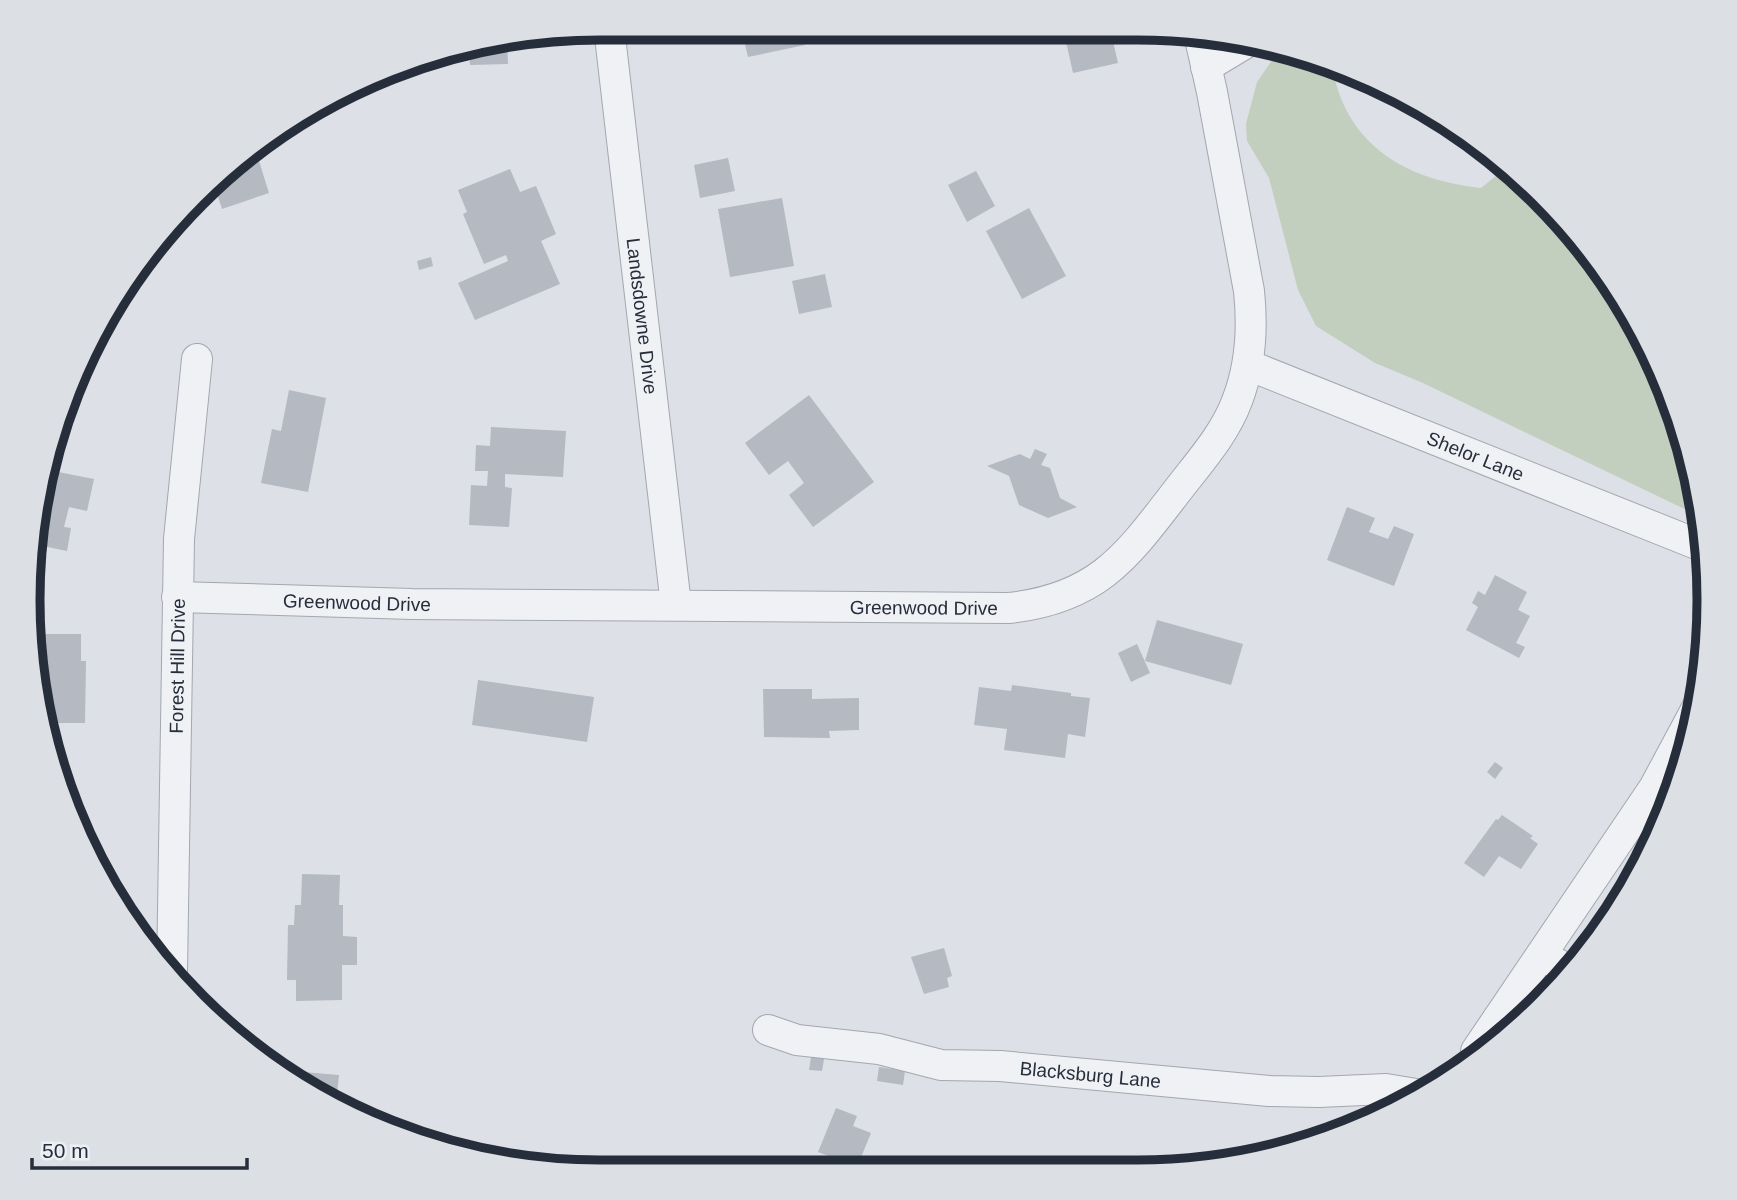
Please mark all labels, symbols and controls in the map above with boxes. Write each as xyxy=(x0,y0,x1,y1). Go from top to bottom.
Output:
street label: Landsdowne Drive xyxy=(622,237,661,396)
street label: Shelor Lane xyxy=(1424,428,1527,485)
street label: Greenwood Drive xyxy=(283,590,431,615)
street label: Greenwood Drive xyxy=(850,597,998,619)
street label: Forest Hill Drive xyxy=(166,598,189,734)
street label: Blacksburg Lane xyxy=(1019,1058,1162,1092)
scale bar xyxy=(32,1126,247,1170)
text: 50 m xyxy=(42,1139,89,1162)

